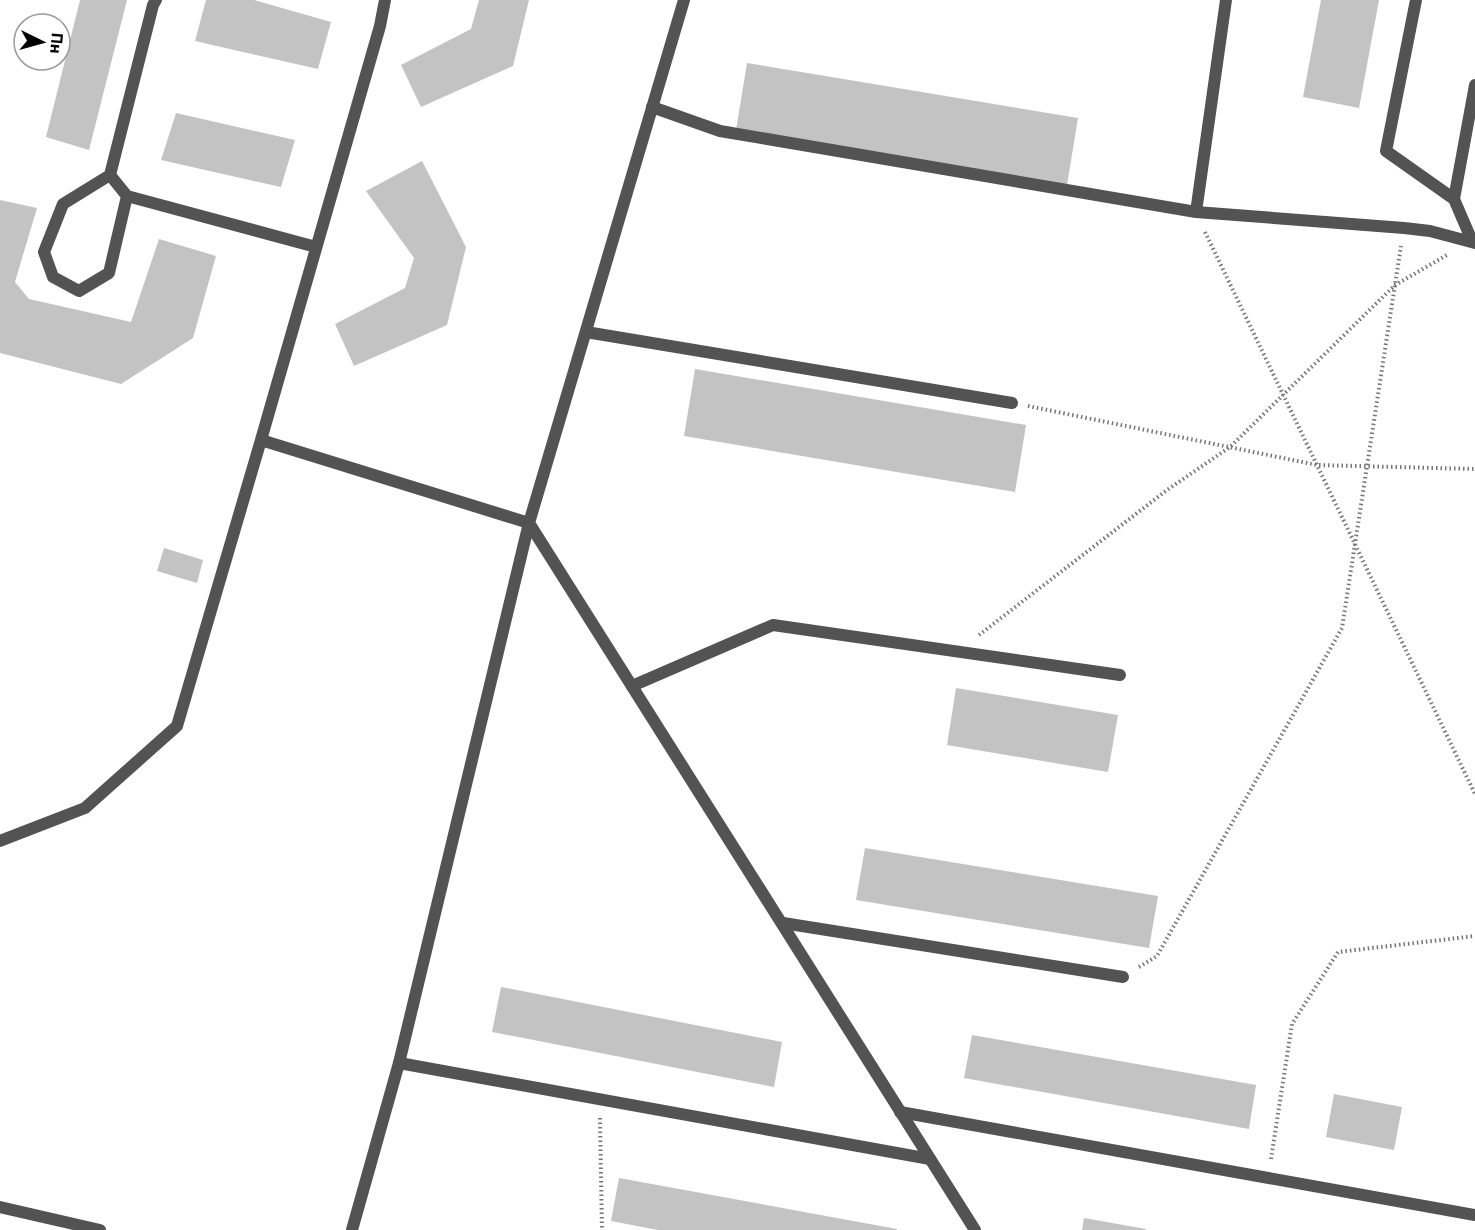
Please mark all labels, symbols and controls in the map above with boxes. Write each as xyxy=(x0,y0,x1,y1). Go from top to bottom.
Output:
north arrow xyxy=(12,12,72,72)
text: Пн xyxy=(46,32,68,55)

